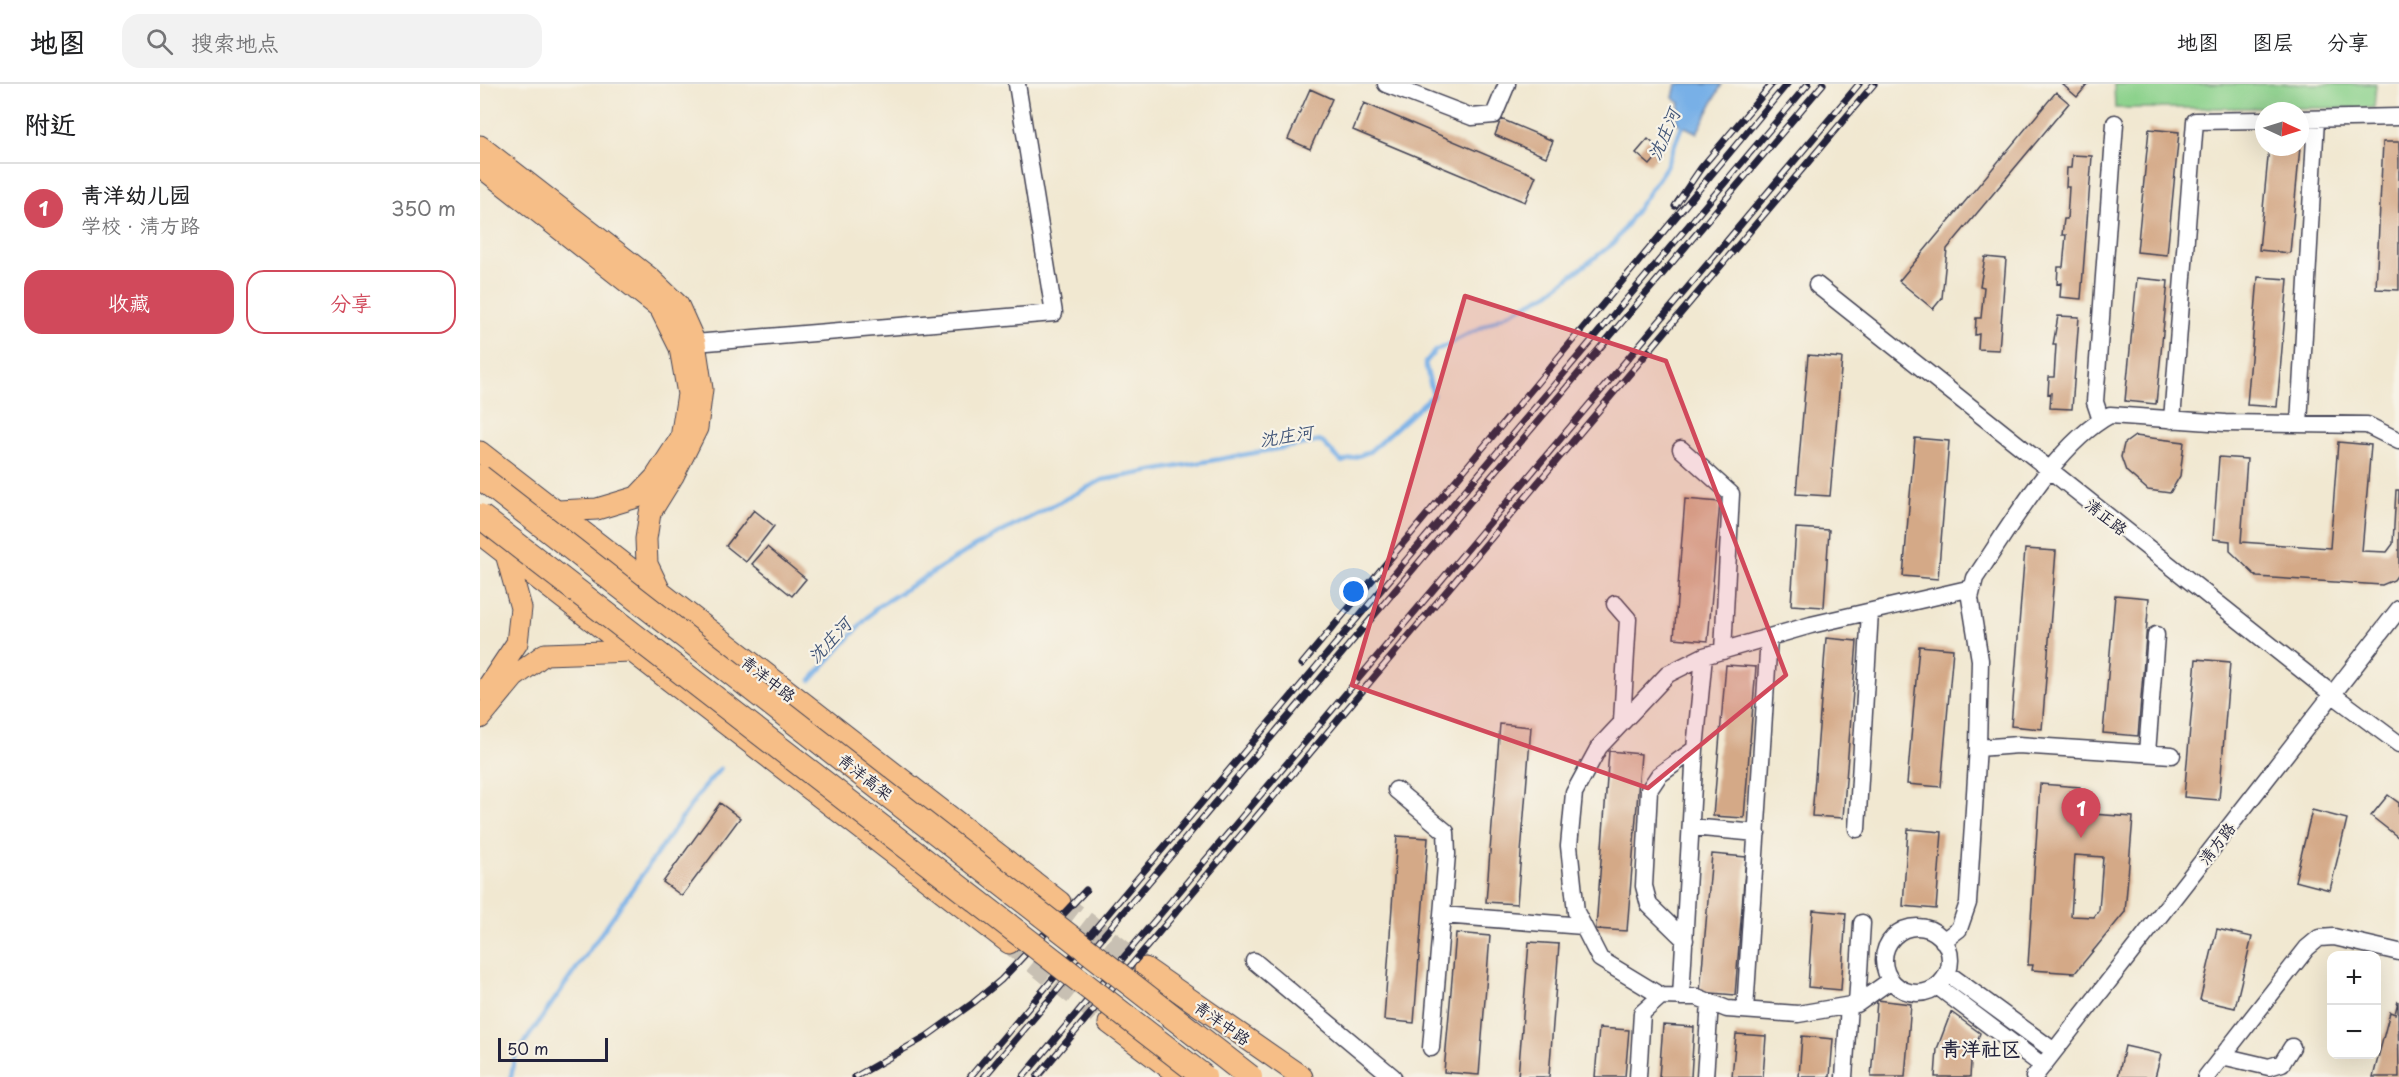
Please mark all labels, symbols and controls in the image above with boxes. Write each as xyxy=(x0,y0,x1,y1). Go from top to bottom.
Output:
search box xyxy=(122,14,542,68)
text: 地图 xyxy=(30,20,86,63)
icon: search xyxy=(143,25,176,58)
text: 搜索地点 xyxy=(191,25,279,58)
text: 地图 xyxy=(2177,25,2219,57)
text: 图层 xyxy=(2252,25,2294,57)
text: 分享 xyxy=(2327,25,2369,57)
water label: 沈庄河 xyxy=(1640,101,1687,164)
north arrow xyxy=(2255,102,2309,156)
text: 附近 xyxy=(24,104,76,143)
text: 青洋幼儿园 xyxy=(81,177,191,210)
text: 1 xyxy=(39,193,48,223)
text: 350 m xyxy=(391,193,456,223)
text: 学校 · 清方路 xyxy=(81,210,200,240)
button: 收藏 xyxy=(24,270,234,334)
button: 分享 xyxy=(246,270,456,334)
water label: 沈庄河 xyxy=(1257,417,1318,453)
street label: 清正路 xyxy=(2081,492,2133,540)
your location xyxy=(1339,577,1368,606)
water label: 沈庄河 xyxy=(801,609,859,669)
street label: 青洋中路 xyxy=(736,649,802,707)
street label: 青洋高架 xyxy=(833,747,899,805)
pin: 1 xyxy=(2062,788,2100,838)
street label: 清方路 xyxy=(2192,817,2240,869)
map controls xyxy=(2327,951,2381,1059)
button: + xyxy=(2327,951,2381,1005)
street label: 青洋中路 xyxy=(1190,994,1256,1050)
button: − xyxy=(2327,1005,2381,1059)
district label: 青洋社区 xyxy=(1941,1033,2021,1063)
scale bar xyxy=(498,1035,608,1062)
text: 50 m xyxy=(507,1036,548,1060)

